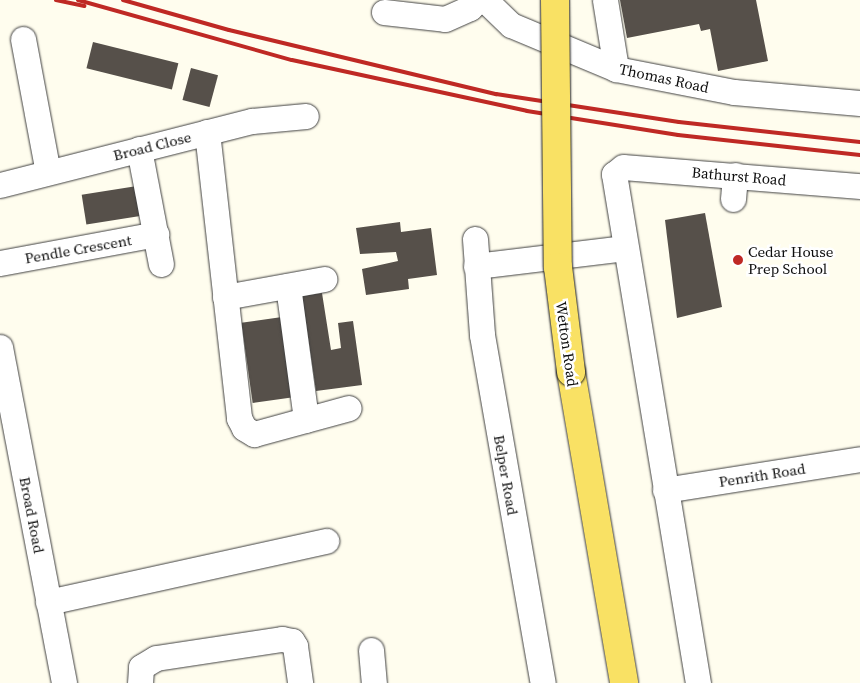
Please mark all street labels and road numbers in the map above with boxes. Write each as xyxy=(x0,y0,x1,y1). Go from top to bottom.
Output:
street label: Thomas Road xyxy=(617,60,711,96)
street label: Broad Close xyxy=(111,128,193,164)
street label: Bathurst Road xyxy=(691,163,787,189)
street label: Pendle Crescent xyxy=(23,231,133,267)
street label: Wetton Road xyxy=(552,300,582,388)
street label: Belper Road xyxy=(490,433,522,517)
street label: Penrith Road xyxy=(717,459,807,491)
street label: Broad Road xyxy=(16,475,48,555)

